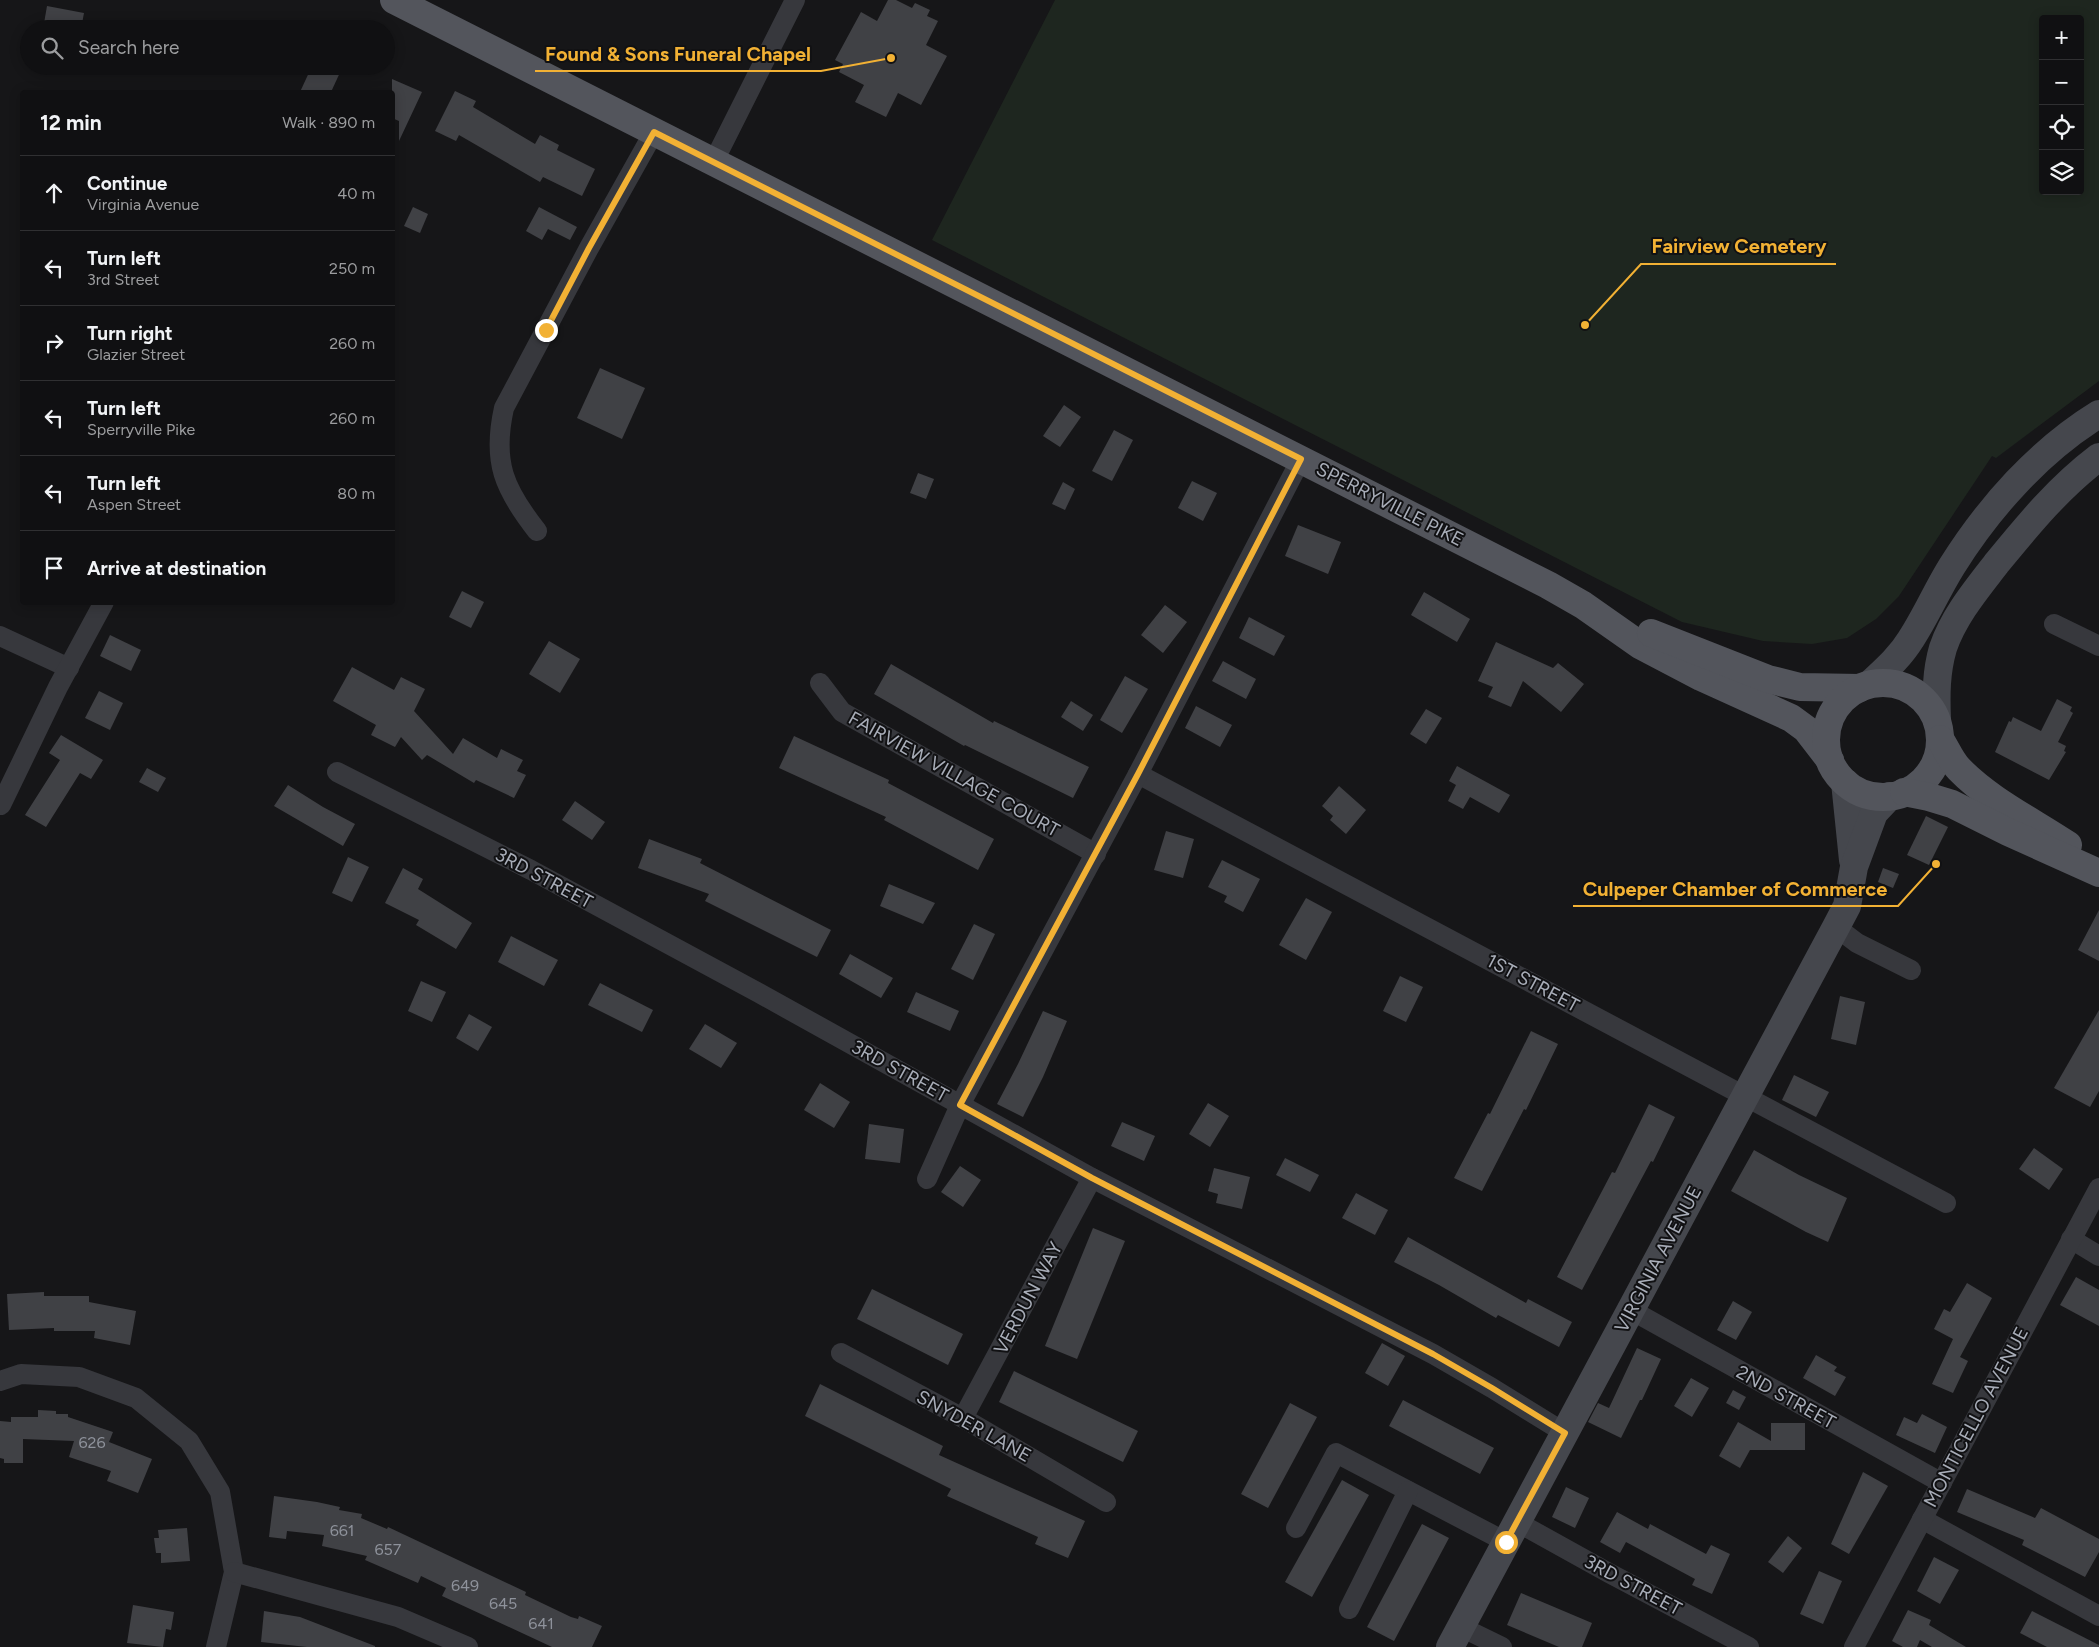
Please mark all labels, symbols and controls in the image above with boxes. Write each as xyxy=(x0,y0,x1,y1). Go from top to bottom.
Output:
map controls xyxy=(2039,15,2084,195)
button: + xyxy=(2039,15,2084,60)
search box xyxy=(20,20,395,75)
icon: search xyxy=(38,34,66,62)
text: Search here xyxy=(78,36,180,59)
callout: Found & Sons Funeral Chapel xyxy=(535,36,821,71)
text: Found & Sons Funeral Chapel xyxy=(545,42,811,66)
button: − xyxy=(2039,60,2084,105)
button: locate xyxy=(2039,105,2084,150)
text: 12 min xyxy=(40,110,102,135)
text: Walk · 890 m xyxy=(282,113,375,132)
button: layers xyxy=(2039,150,2084,195)
text: Continue xyxy=(87,172,167,195)
icon: ahead xyxy=(40,179,68,207)
text: 40 m xyxy=(337,184,375,203)
text: Virginia Avenue xyxy=(87,195,199,214)
callout: Fairview Cemetery xyxy=(1641,229,1836,264)
text: Fairview Cemetery xyxy=(1652,234,1827,258)
text: Turn left xyxy=(87,247,161,270)
icon: left xyxy=(40,254,68,282)
text: 250 m xyxy=(329,259,375,278)
text: 3rd Street xyxy=(87,270,159,289)
route end xyxy=(535,319,558,342)
text: Turn right xyxy=(87,322,173,345)
icon: right xyxy=(40,329,68,357)
text: 260 m xyxy=(329,334,375,353)
text: Glazier Street xyxy=(87,345,185,364)
text: Turn left xyxy=(87,397,161,420)
icon: left xyxy=(40,404,68,432)
text: 260 m xyxy=(329,409,375,428)
text: Sperryville Pike xyxy=(87,420,195,439)
street label: SPERRYVILLE PIKE xyxy=(1313,457,1467,551)
text: Turn left xyxy=(87,472,161,495)
icon: left xyxy=(40,479,68,507)
text: 80 m xyxy=(337,484,375,503)
text: Aspen Street xyxy=(87,495,181,514)
icon: arrive xyxy=(40,554,68,582)
text: Arrive at destination xyxy=(87,557,266,580)
street label: FAIRVIEW VILLAGE COURT xyxy=(844,706,1064,842)
street label: 3RD STREET xyxy=(491,843,597,914)
callout: Culpeper Chamber of Commerce xyxy=(1573,871,1898,906)
text: Culpeper Chamber of Commerce xyxy=(1583,877,1887,901)
street label: 1ST STREET xyxy=(1483,949,1584,1017)
street label: 3RD STREET xyxy=(848,1035,953,1107)
street label: VIRGINIA AVENUE xyxy=(1610,1182,1706,1336)
street label: VERDUN WAY xyxy=(989,1237,1067,1358)
street label: MONTICELLO AVENUE xyxy=(1919,1323,2033,1511)
street label: 2ND STREET xyxy=(1732,1360,1840,1434)
street label: SNYDER LANE xyxy=(913,1385,1035,1467)
house number: 626 xyxy=(78,1433,106,1452)
house number: 661 xyxy=(330,1521,354,1540)
route start xyxy=(1495,1531,1518,1554)
house number: 657 xyxy=(375,1540,402,1559)
street label: 3RD STREET xyxy=(1580,1550,1686,1621)
house number: 649 xyxy=(451,1576,479,1595)
house number: 645 xyxy=(489,1594,517,1613)
house number: 641 xyxy=(528,1614,554,1633)

